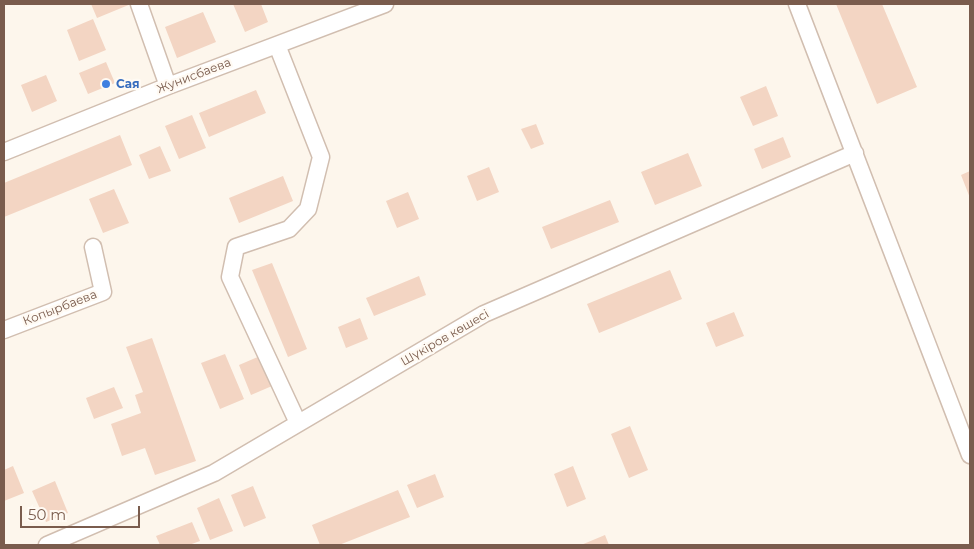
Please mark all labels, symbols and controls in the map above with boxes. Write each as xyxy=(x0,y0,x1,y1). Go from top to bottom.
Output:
street label: Жунисбаева xyxy=(155,55,233,97)
place label: Сая xyxy=(116,77,139,91)
marker: Сая xyxy=(100,78,112,90)
street label: Копырбаева xyxy=(21,287,99,329)
street label: Шүкіров көшесі xyxy=(398,307,492,369)
scale bar xyxy=(22,496,142,528)
text: 50 m xyxy=(28,505,66,524)

